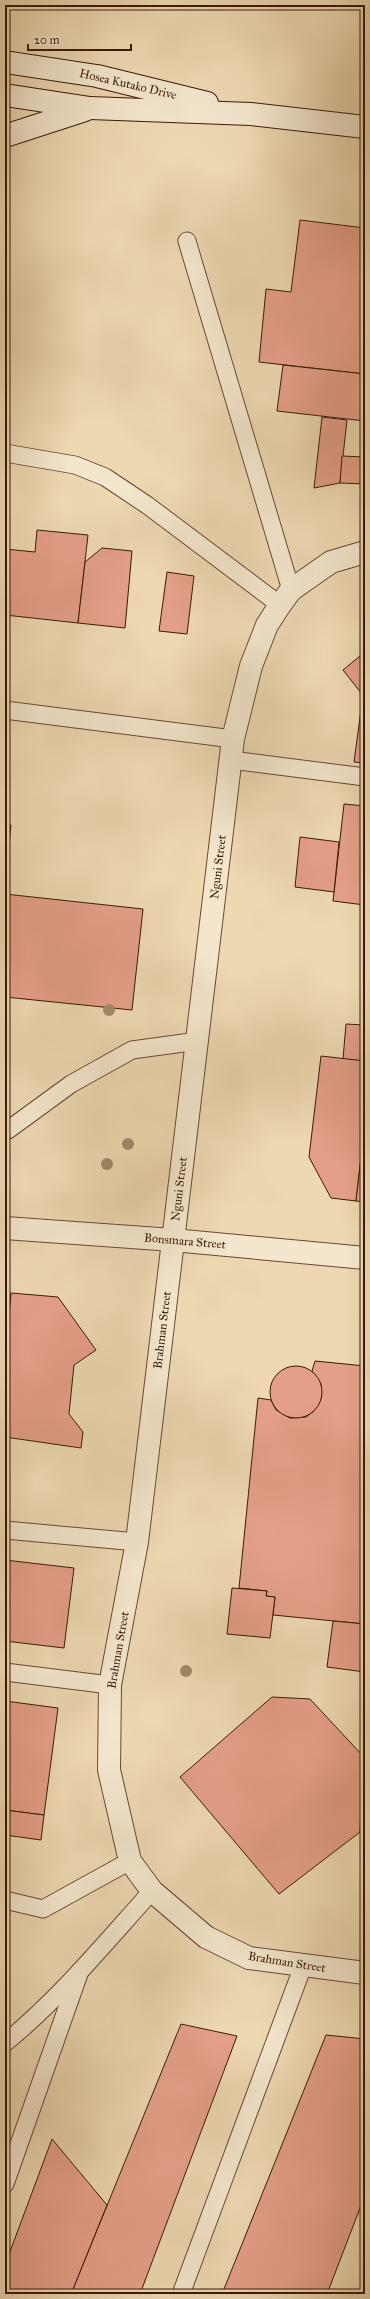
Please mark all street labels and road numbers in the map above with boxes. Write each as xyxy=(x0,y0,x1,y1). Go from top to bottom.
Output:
street label: Hosea Kutako Drive xyxy=(78,66,178,102)
street label: Nguni Street xyxy=(207,833,230,900)
street label: Nguni Street xyxy=(168,1155,191,1222)
street label: Bonsmara Street xyxy=(144,1230,227,1252)
street label: Brahman Street xyxy=(150,1290,174,1370)
street label: Brahman Street xyxy=(104,1610,132,1690)
street label: Brahman Street xyxy=(247,1949,327,1975)

